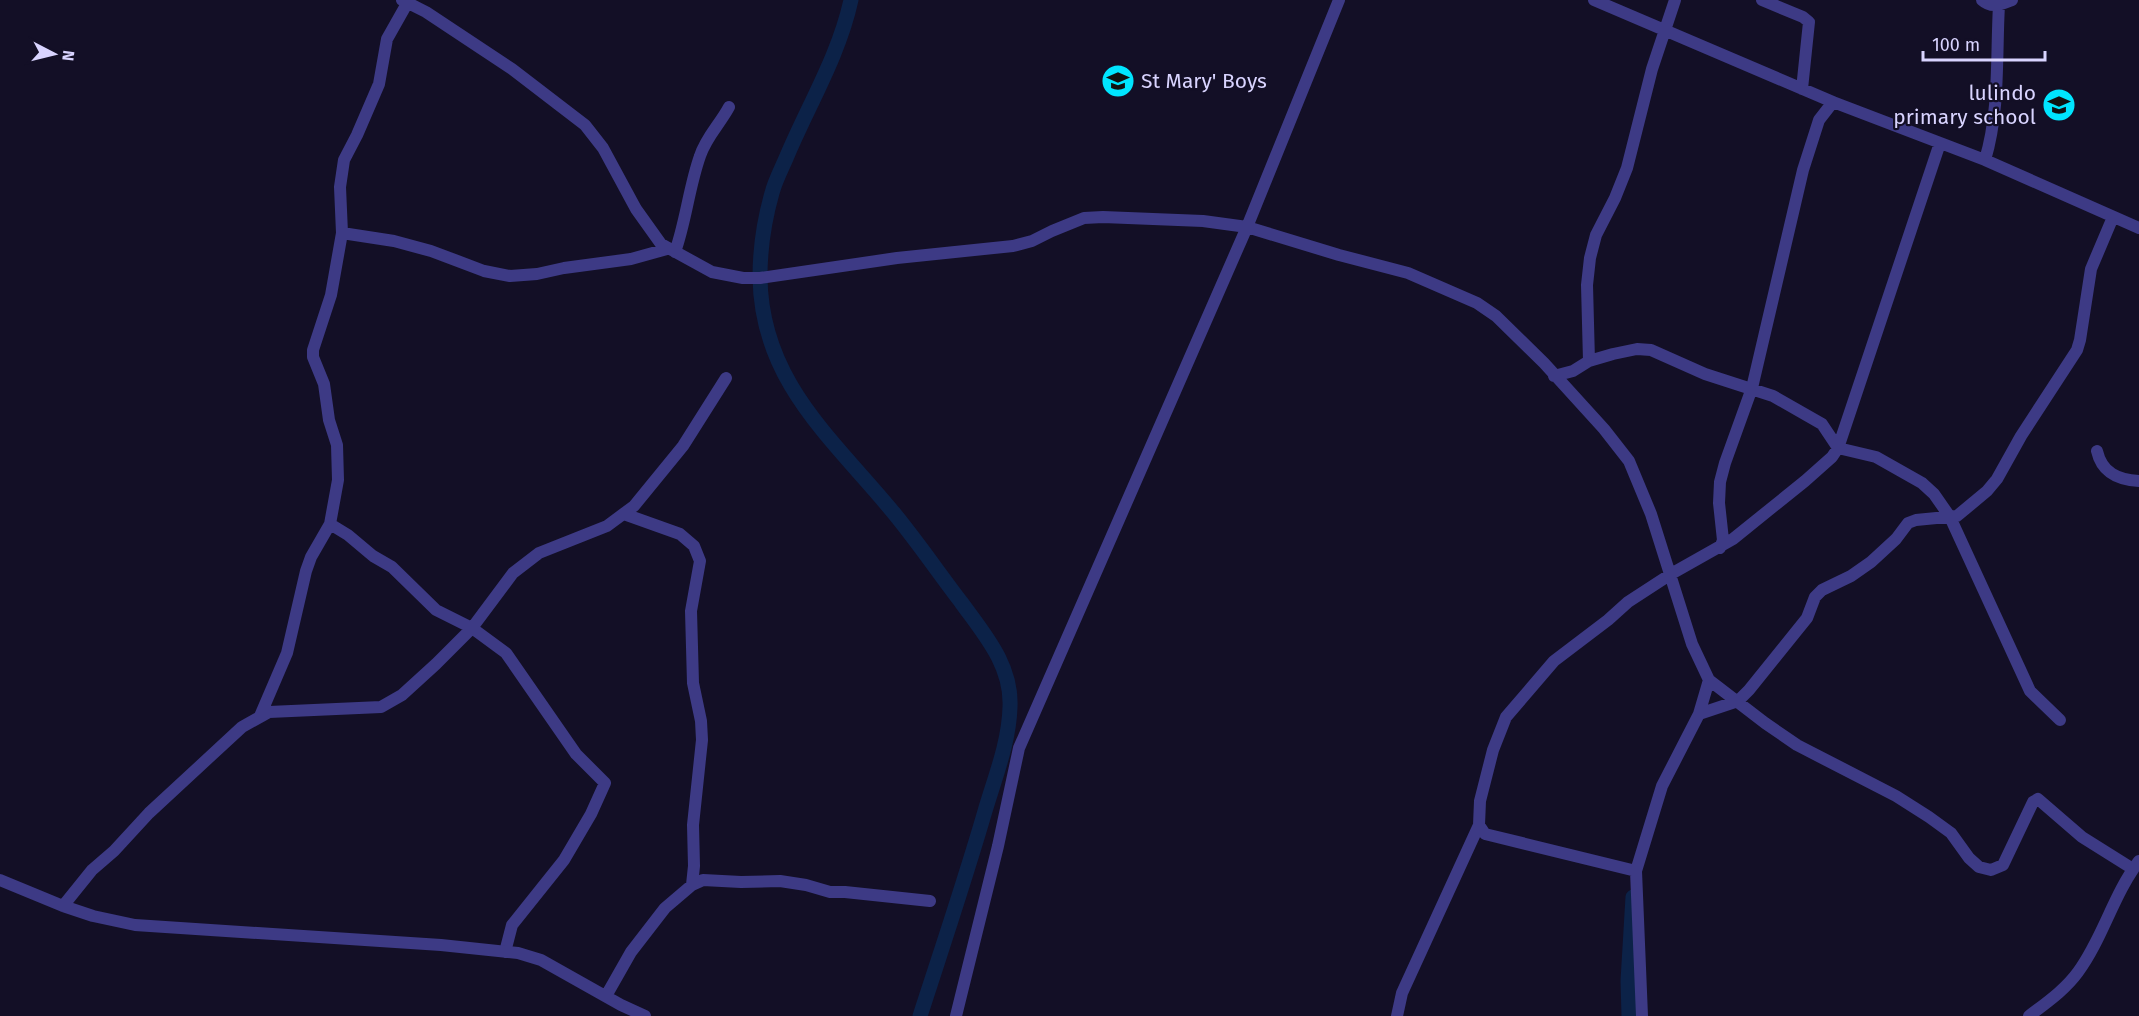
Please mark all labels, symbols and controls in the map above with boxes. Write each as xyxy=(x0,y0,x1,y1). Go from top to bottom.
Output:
north arrow xyxy=(24,24,84,84)
scale bar xyxy=(1923,24,2044,62)
text: 100 m xyxy=(1932,34,1980,56)
text: N xyxy=(58,49,78,62)
school or university icon: St Mary' Boys xyxy=(1100,63,1136,99)
place label: St Mary' Boys xyxy=(1141,68,1267,94)
place label: lulindo primary school xyxy=(1893,80,2036,130)
school or university icon: lulindo primary school xyxy=(2041,87,2077,123)

